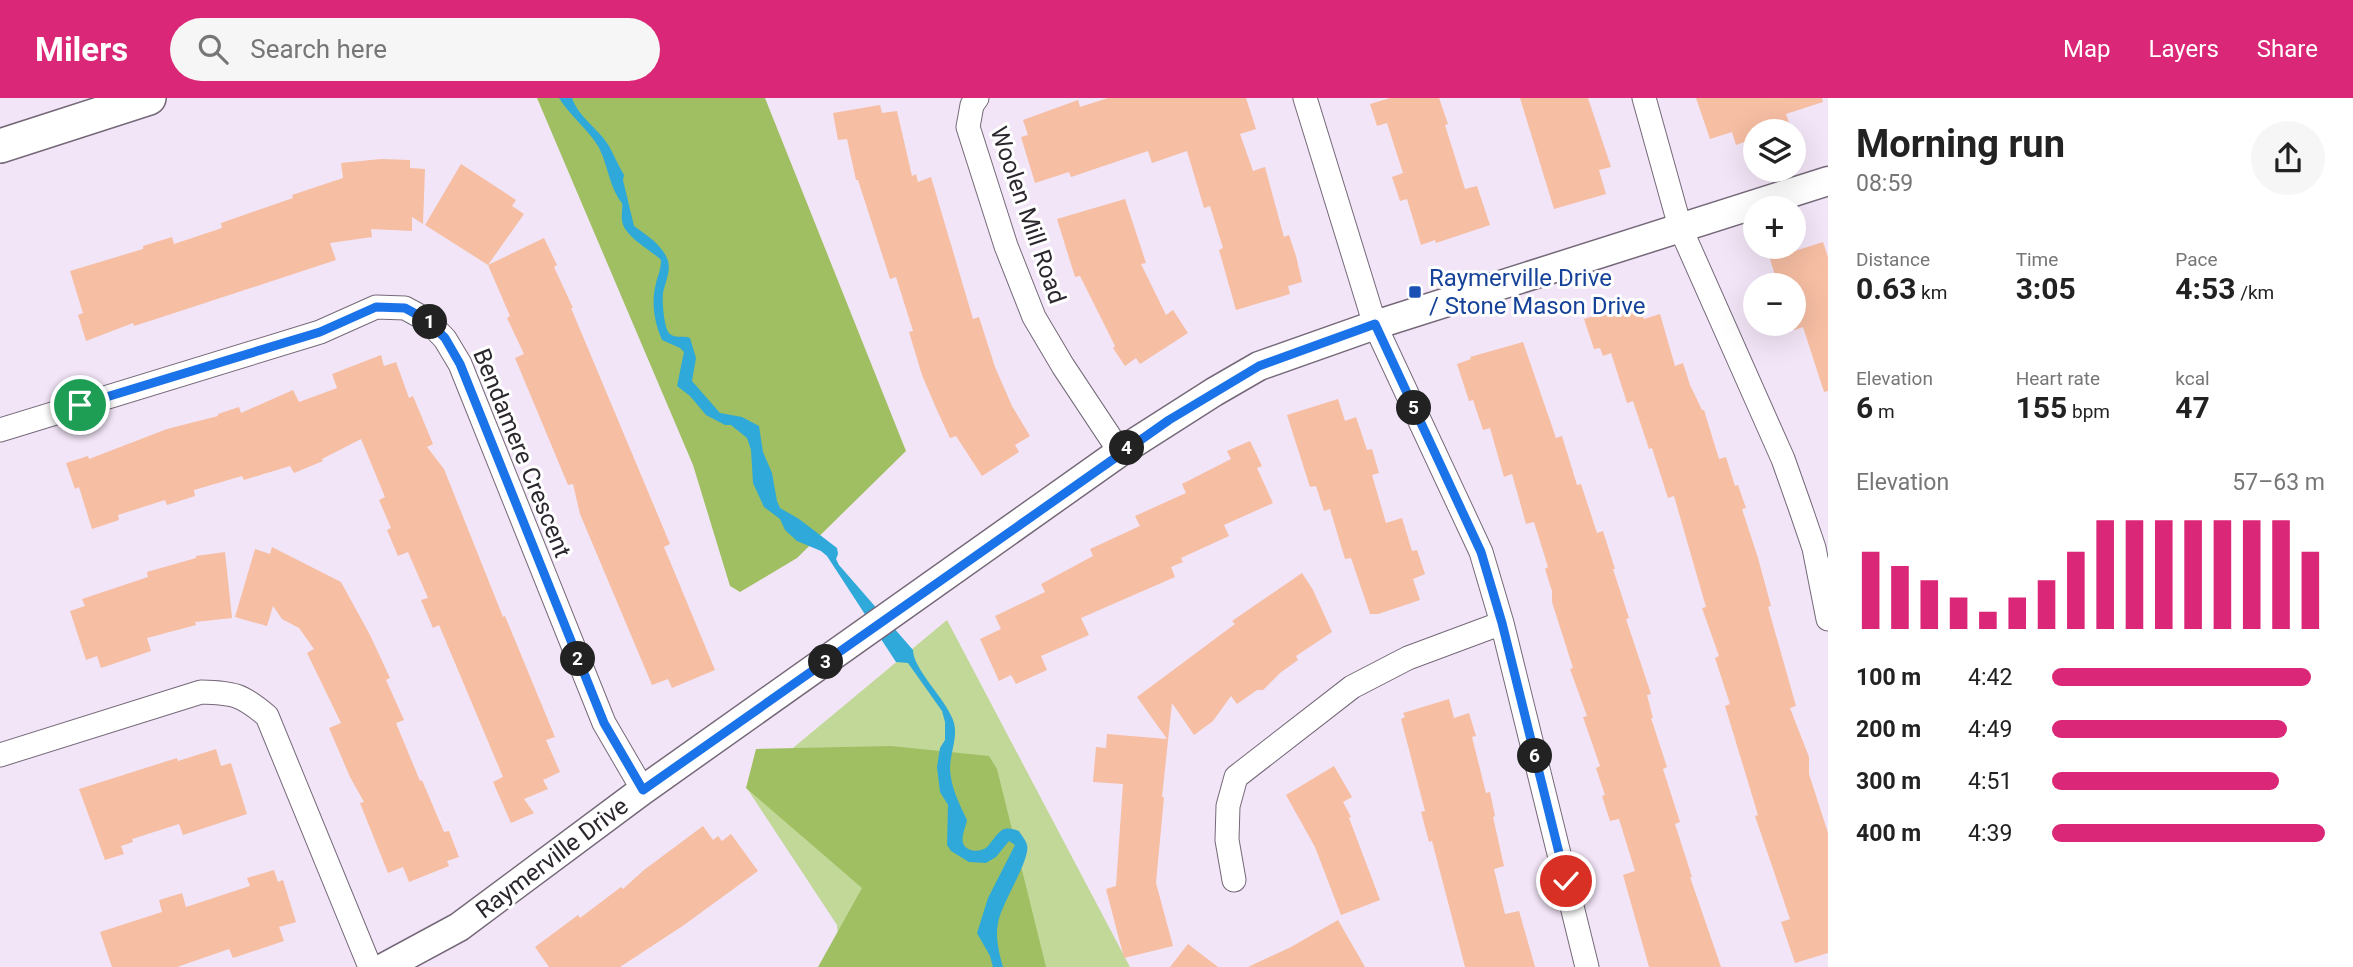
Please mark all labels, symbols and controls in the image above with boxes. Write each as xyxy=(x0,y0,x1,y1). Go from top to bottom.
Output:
search box xyxy=(170,18,660,81)
text: Milers xyxy=(35,30,128,69)
icon: search xyxy=(194,30,232,68)
text: Search here xyxy=(250,34,387,64)
text: Map xyxy=(2063,35,2111,63)
text: Layers xyxy=(2149,35,2219,63)
text: Share xyxy=(2257,35,2318,63)
map controls xyxy=(1743,119,1806,336)
button: layers xyxy=(1743,119,1806,182)
button: share xyxy=(2251,121,2325,195)
text: Morning run xyxy=(1856,122,2065,166)
street label: Woolen Mill Road xyxy=(985,123,1071,307)
text: 08:59 xyxy=(1856,170,1913,197)
button: + xyxy=(1743,196,1806,259)
text: Distance xyxy=(1856,248,1930,271)
text: Time xyxy=(2016,248,2058,271)
text: Pace xyxy=(2175,248,2218,271)
place label: Raymerville Drive / Stone Mason Drive xyxy=(1429,264,1646,320)
text: 0.63 xyxy=(1856,271,1916,306)
text: 3:05 xyxy=(2016,271,2076,306)
text: 4:53 xyxy=(2175,271,2235,306)
button: − xyxy=(1743,273,1806,336)
text: km xyxy=(1916,281,1947,304)
text: /km xyxy=(2235,281,2274,304)
marker: Raymerville Drive / Stone Mason Drive xyxy=(1407,284,1423,300)
pin: 1 xyxy=(412,304,448,340)
text: 1 xyxy=(424,310,435,333)
street label: Bendamere Crescent xyxy=(467,344,577,562)
text: Elevation xyxy=(1856,367,1933,390)
text: Heart rate xyxy=(2016,367,2100,390)
text: kcal xyxy=(2175,367,2210,390)
pin xyxy=(50,375,110,435)
icon: arrive xyxy=(61,386,99,424)
pin: 5 xyxy=(1396,390,1432,426)
text: 6 xyxy=(1856,390,1873,425)
text: 155 xyxy=(2016,390,2067,425)
text: 47 xyxy=(2175,390,2210,425)
text: 5 xyxy=(1408,396,1419,419)
text: m xyxy=(1873,400,1895,423)
text: bpm xyxy=(2067,400,2110,423)
pin: 4 xyxy=(1110,430,1144,466)
text: 4 xyxy=(1121,436,1132,459)
text: Elevation xyxy=(1856,469,1949,496)
text: 57–63 m xyxy=(2232,469,2325,496)
pin: 2 xyxy=(560,642,596,676)
pin: 3 xyxy=(808,644,844,680)
text: 2 xyxy=(572,647,583,670)
text: 3 xyxy=(820,650,831,673)
text: 100 m xyxy=(1856,664,1921,691)
text: 4:42 xyxy=(1968,664,2012,691)
text: 200 m xyxy=(1856,716,1921,743)
text: 4:49 xyxy=(1968,716,2012,743)
pin: 6 xyxy=(1518,738,1552,774)
text: 6 xyxy=(1529,744,1540,767)
text: 300 m xyxy=(1856,768,1921,795)
text: 4:51 xyxy=(1968,768,2012,795)
street label: Raymerville Drive xyxy=(471,792,633,924)
text: 400 m xyxy=(1856,820,1921,847)
text: 4:39 xyxy=(1968,820,2012,847)
pin xyxy=(1536,851,1596,911)
icon: check xyxy=(1547,862,1585,900)

